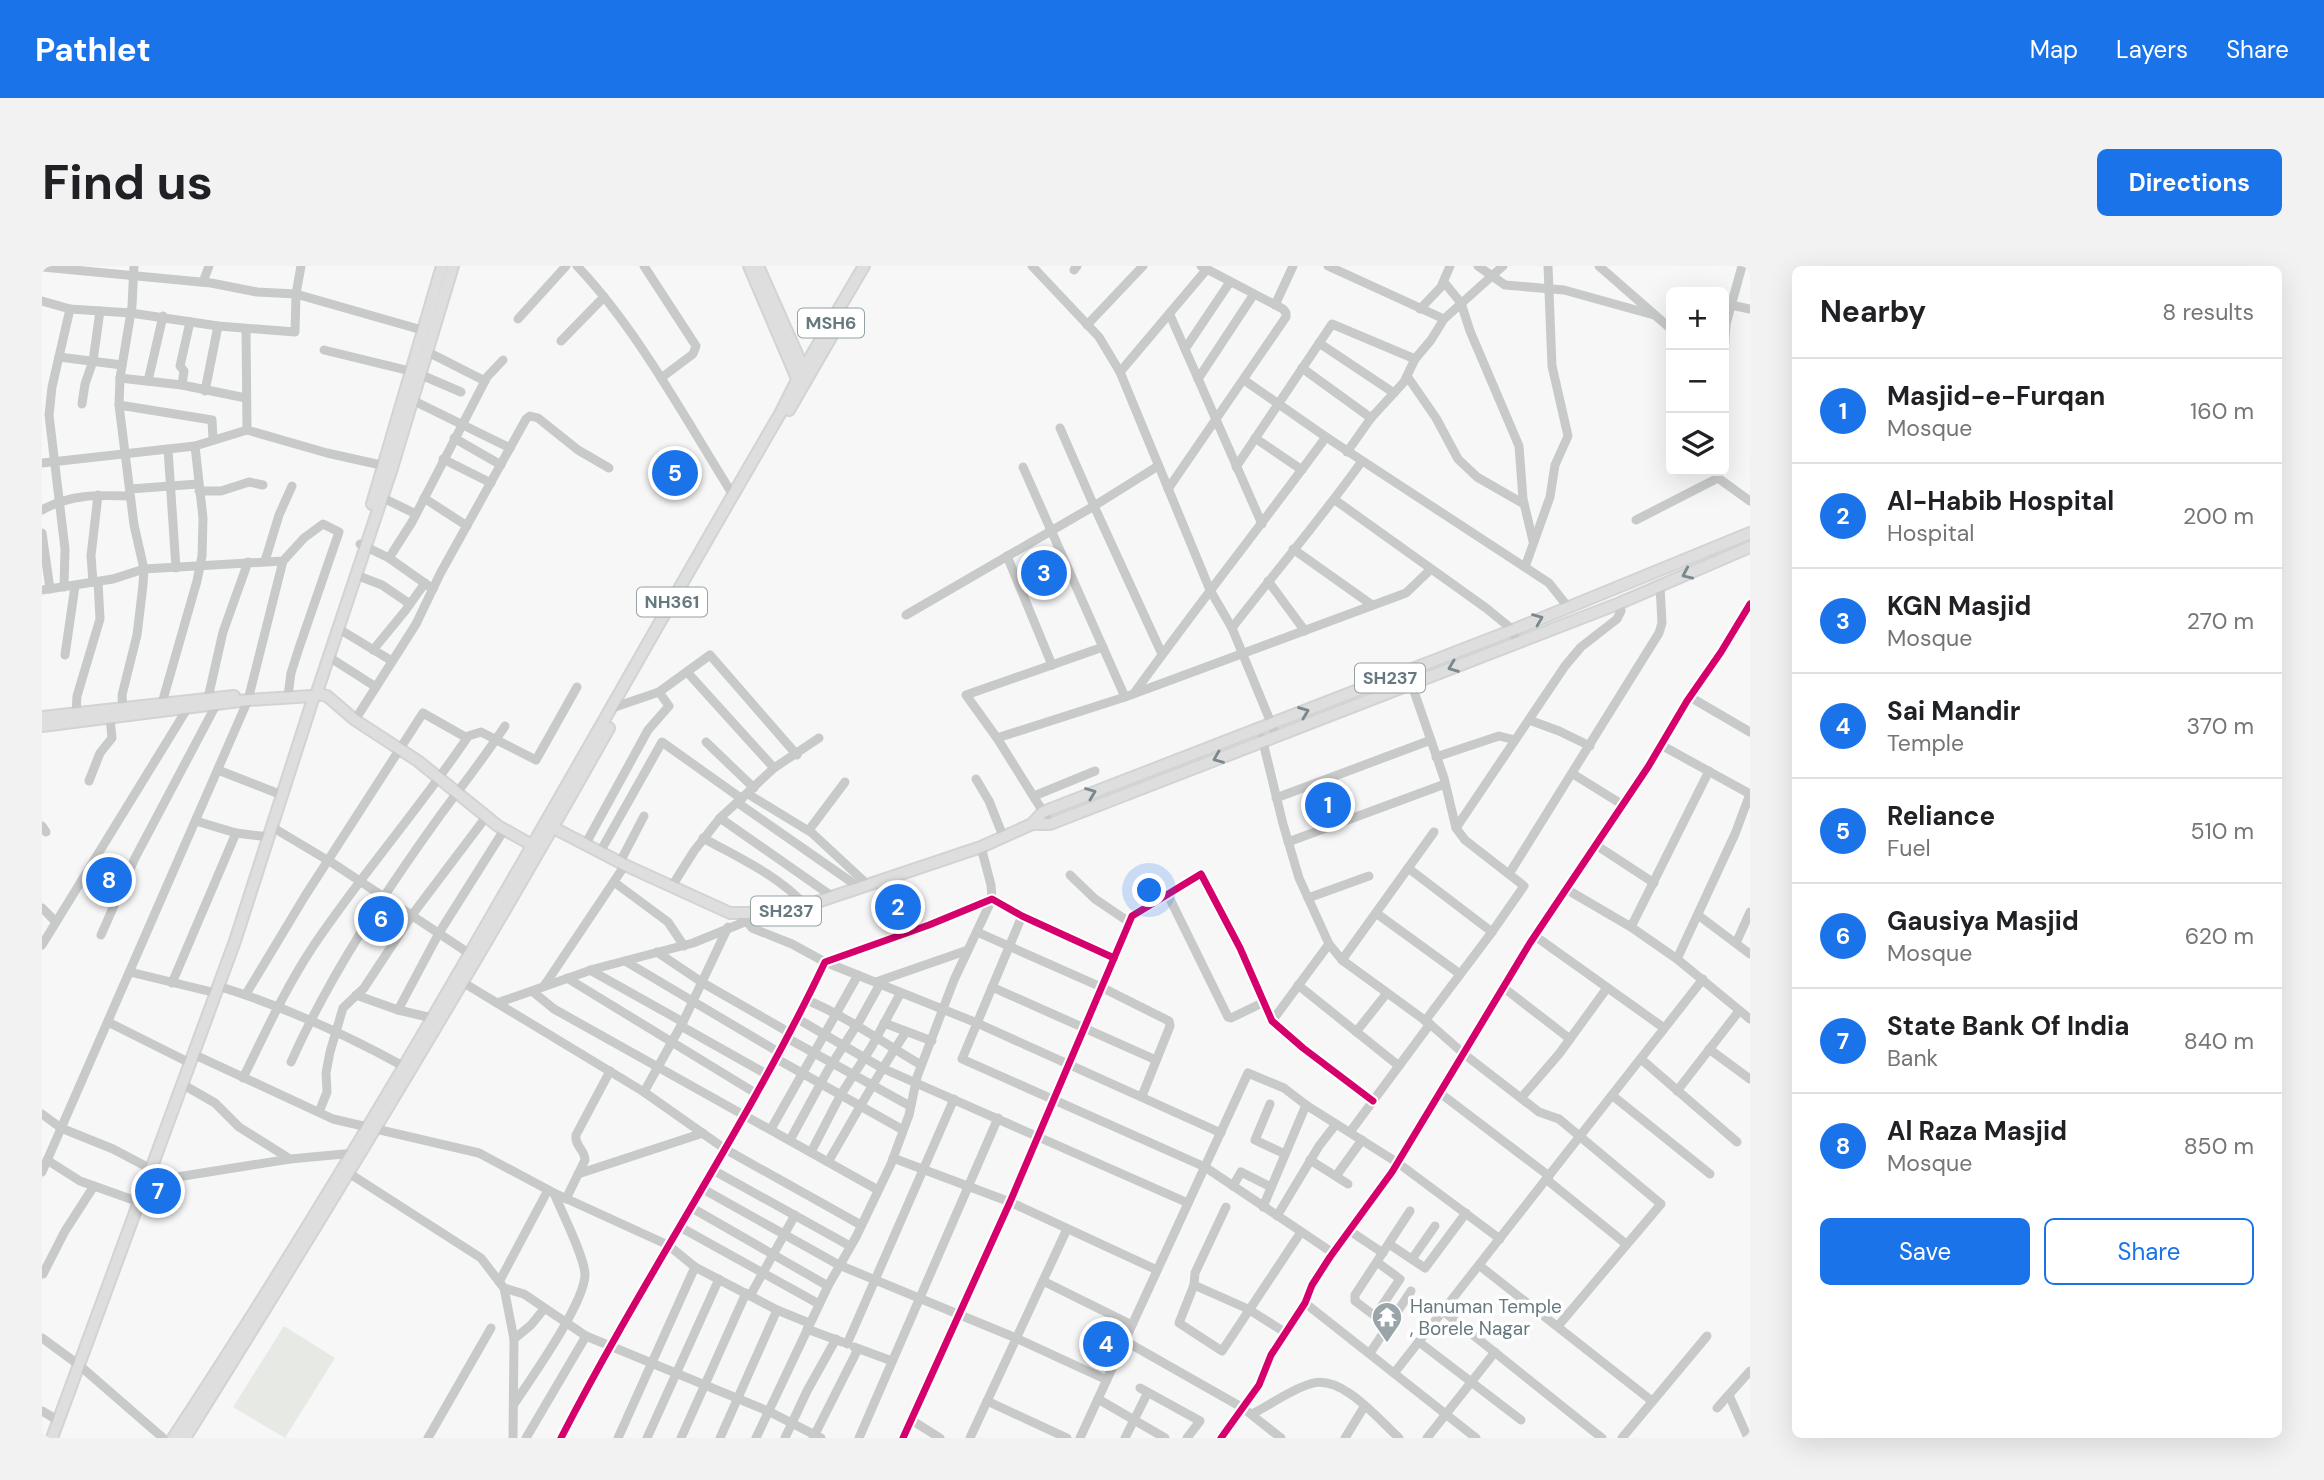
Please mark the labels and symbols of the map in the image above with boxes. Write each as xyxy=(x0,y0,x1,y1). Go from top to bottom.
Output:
road number: MSH6 xyxy=(798,308,864,338)
pin: 5 xyxy=(652,447,698,499)
pin: 3 xyxy=(1021,547,1067,599)
one-way arrow xyxy=(1682,566,1695,580)
road number: NH361 xyxy=(637,588,707,616)
one-way arrow xyxy=(1531,614,1543,628)
one-way arrow xyxy=(1448,659,1460,673)
road number: SH237 xyxy=(1355,664,1425,692)
one-way arrow xyxy=(1297,706,1309,720)
one-way arrow xyxy=(1213,749,1225,763)
pin: 1 xyxy=(1305,779,1351,831)
one-way arrow xyxy=(1085,788,1097,802)
pin: 8 xyxy=(86,854,132,906)
your location xyxy=(1132,873,1166,907)
pin: 2 xyxy=(875,881,921,933)
pin: 6 xyxy=(358,893,404,945)
road number: SH237 xyxy=(751,896,821,926)
pin: 7 xyxy=(135,1165,181,1217)
place label: Hanuman Temple , Borele Nagar xyxy=(1410,1294,1562,1341)
temple icon: Hanuman Temple , Borele Nagar xyxy=(1370,1300,1404,1344)
pin: 4 xyxy=(1083,1318,1129,1370)

